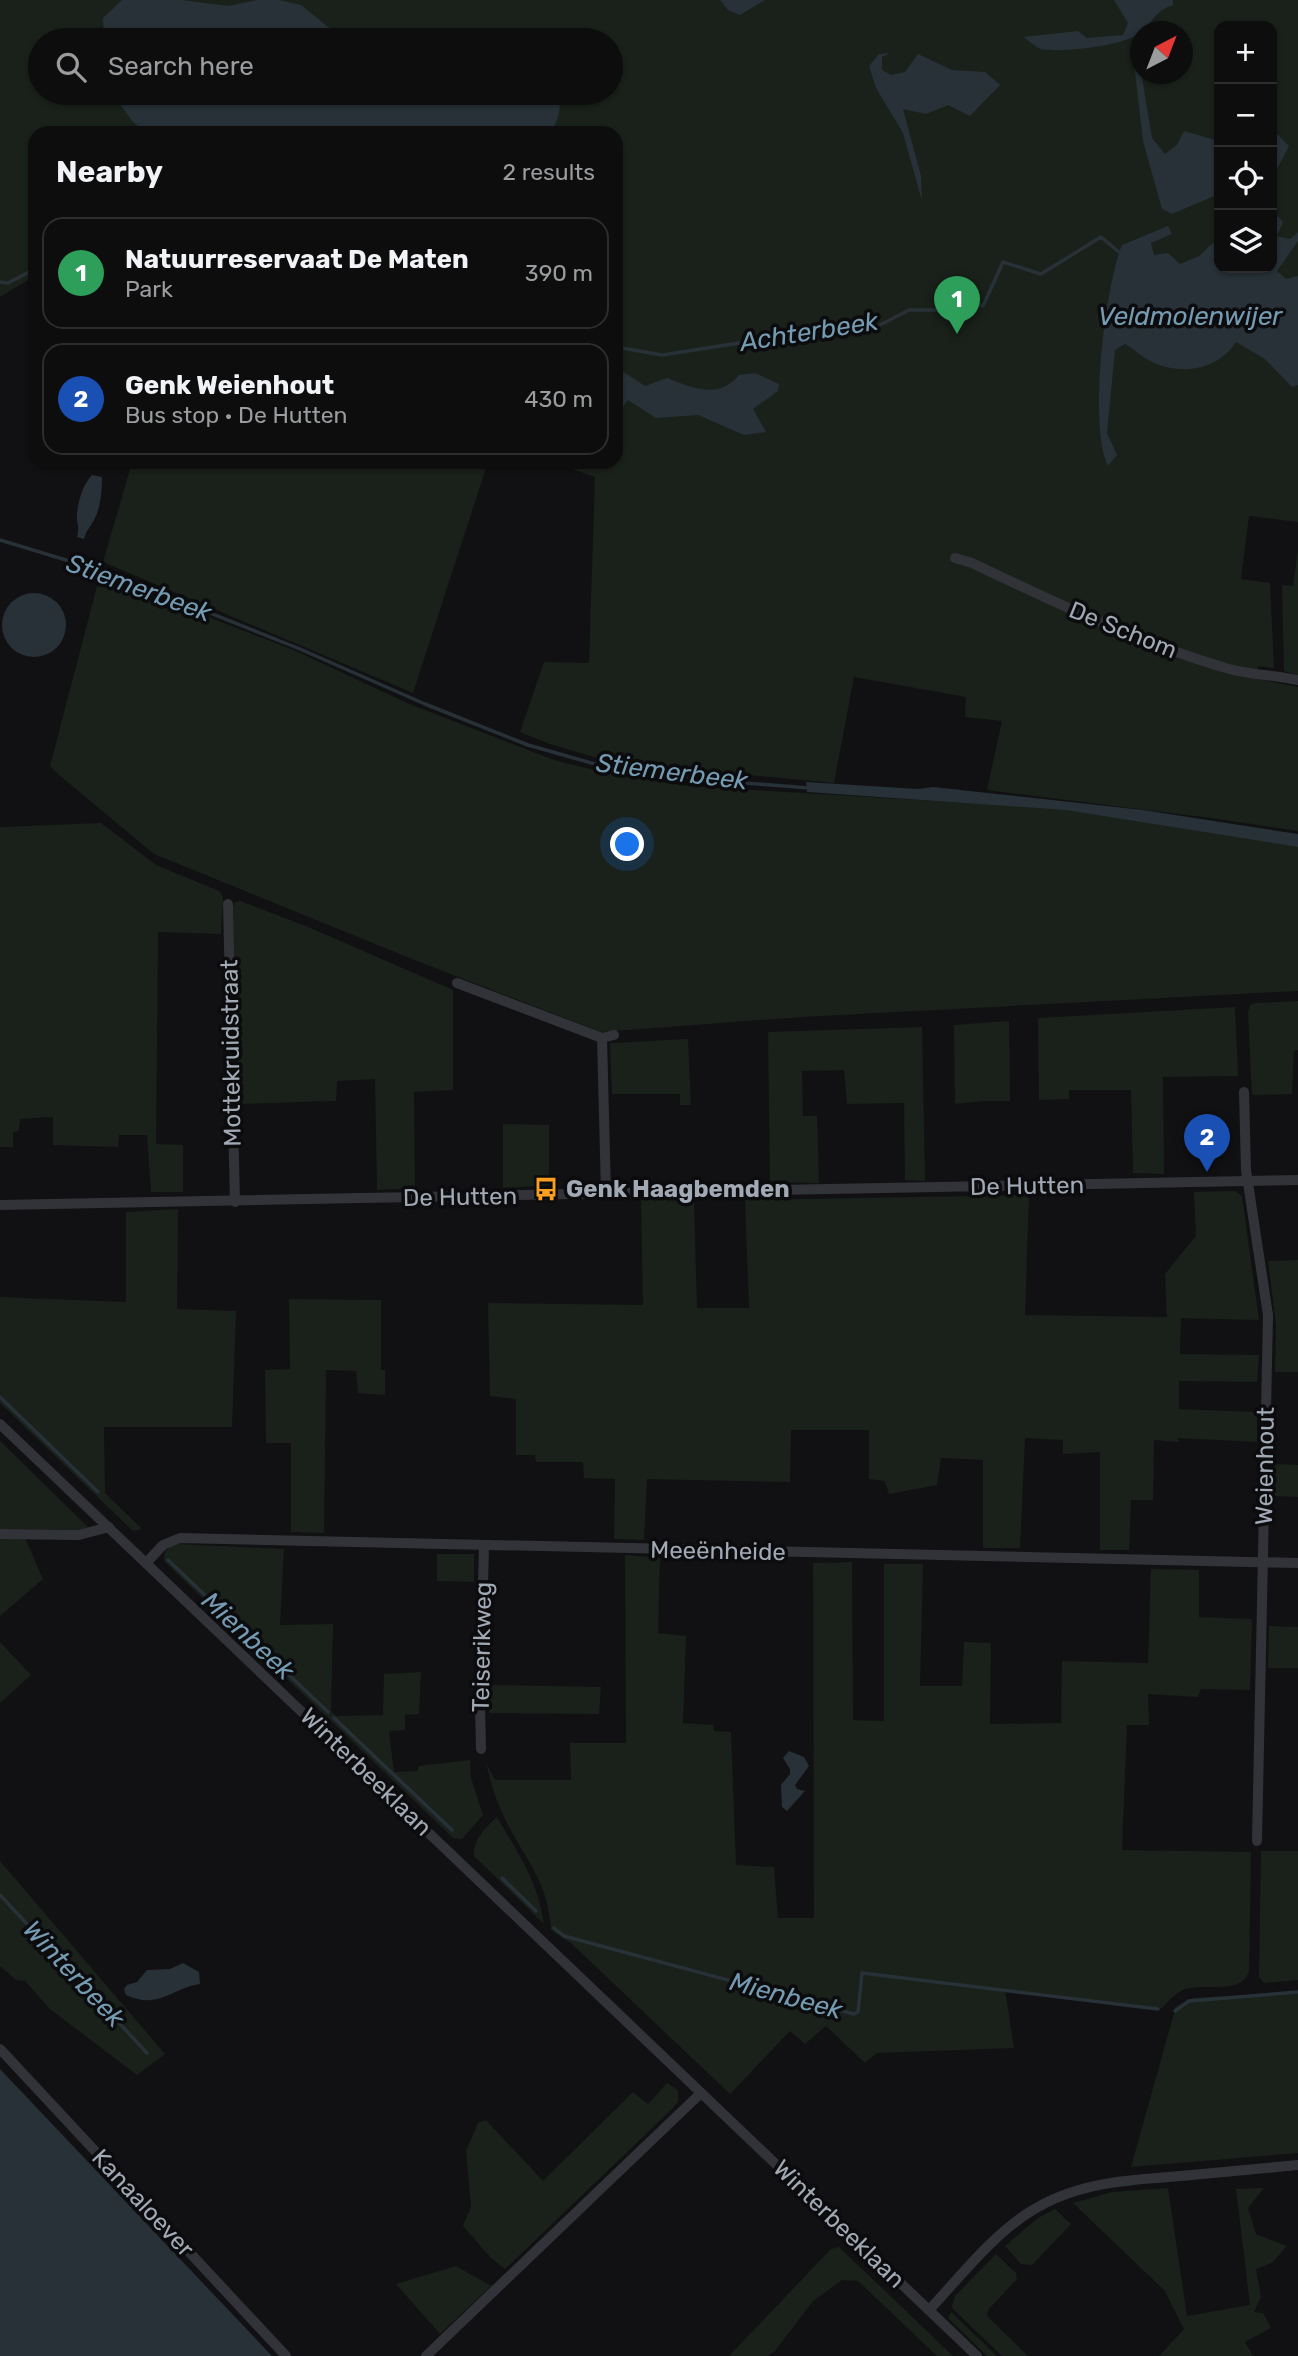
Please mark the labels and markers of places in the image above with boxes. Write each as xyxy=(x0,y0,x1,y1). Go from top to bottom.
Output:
pin: 1 xyxy=(934,276,980,334)
pin: 2 xyxy=(1184,1114,1230,1172)
bus stop icon: Genk Haagbemden xyxy=(532,1175,560,1203)
place label: Genk Haagbemden xyxy=(566,1175,790,1203)

